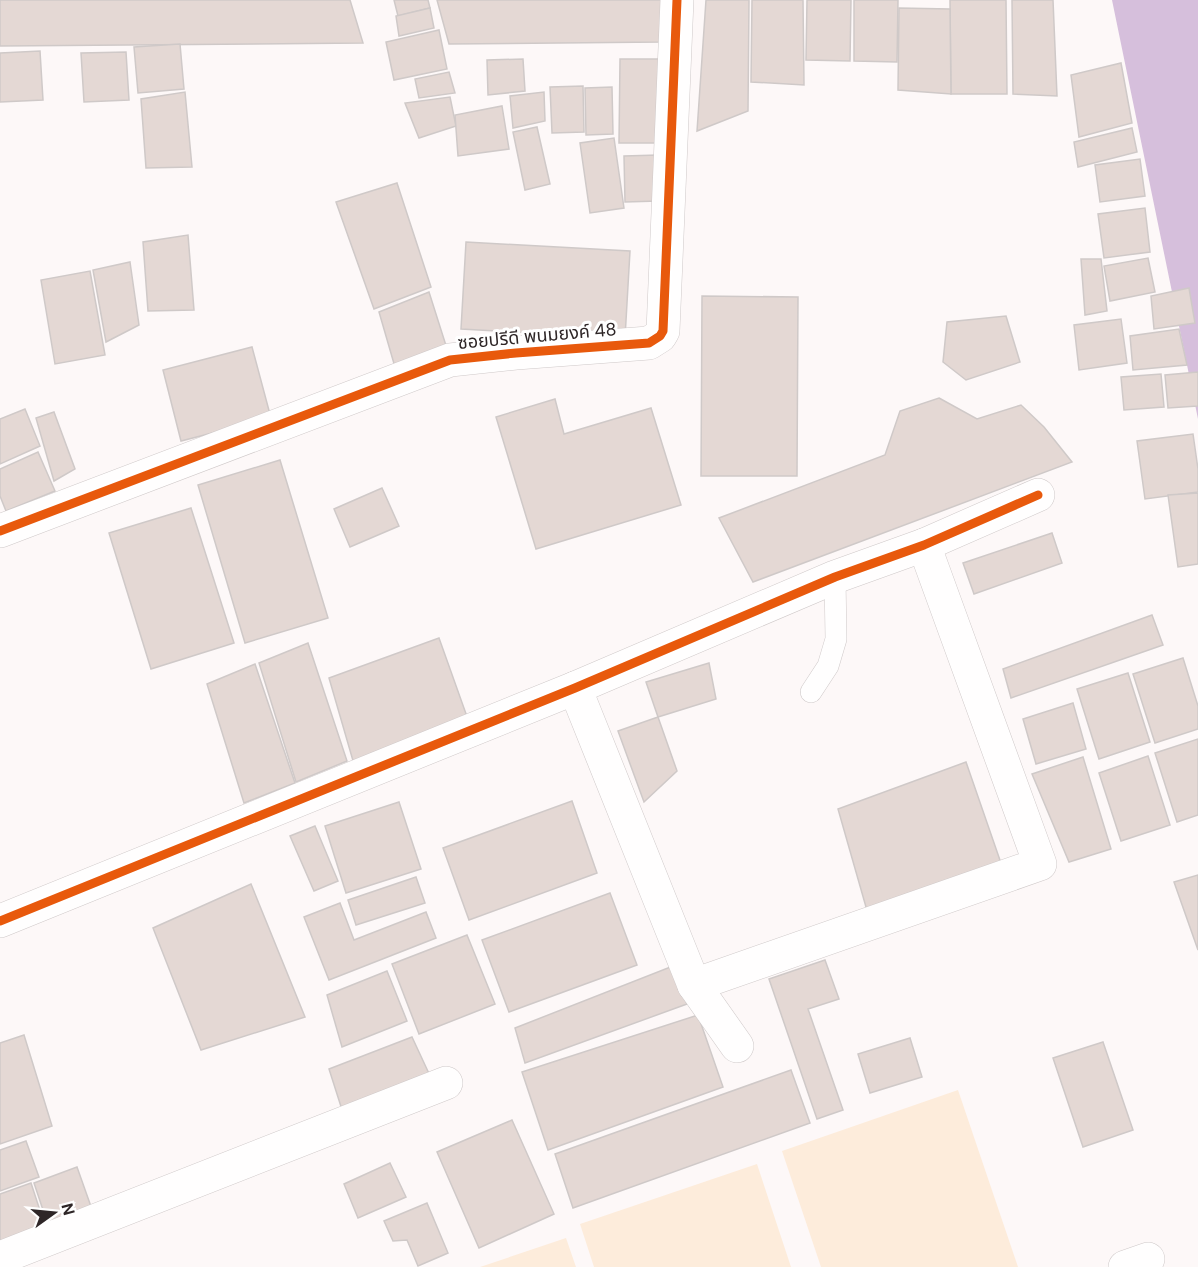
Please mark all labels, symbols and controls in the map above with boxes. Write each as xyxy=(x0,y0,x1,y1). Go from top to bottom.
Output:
street label: ซอยปรีดี พนมยงค์ 48 xyxy=(457,317,617,355)
north arrow xyxy=(24,1183,84,1243)
text: N xyxy=(56,1201,80,1218)

